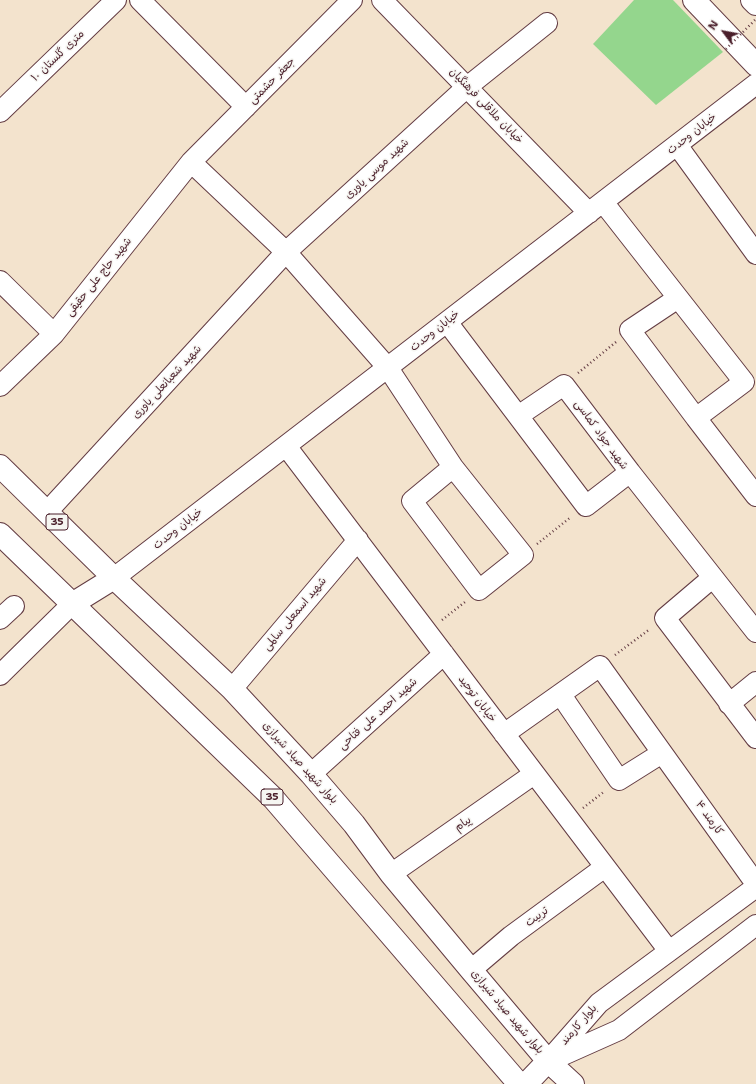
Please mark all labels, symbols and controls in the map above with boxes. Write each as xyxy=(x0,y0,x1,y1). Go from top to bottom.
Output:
north arrow xyxy=(704,12,744,52)
text: N xyxy=(705,18,722,33)
street label: ۱۰ متری گلستان xyxy=(29,27,87,85)
street label: جعفر حشمتی xyxy=(246,55,298,107)
street label: خیابان ملاقلی فرهنگیان xyxy=(446,65,526,147)
street label: خیابان وحدت xyxy=(665,111,719,157)
street label: شهید موسی یاوری xyxy=(342,136,412,202)
street label: شهید حاج علی حقیقی xyxy=(63,235,135,319)
street label: خیابان وحدت xyxy=(408,308,462,354)
street label: شهید شعبانعلی یاوری xyxy=(129,342,205,422)
street label: شهید جواد کماسی xyxy=(571,398,631,472)
street label: خیابان وحدت xyxy=(151,506,205,552)
road number: 35 xyxy=(46,514,68,530)
street label: شهید اسمعلی سالمی xyxy=(261,575,329,653)
street label: خیابان توحید xyxy=(455,673,499,725)
street label: شهید احمد علی فتاحی xyxy=(336,675,420,753)
street label: بلوار شهید صیاد شیرازی xyxy=(260,719,340,807)
road number: 35 xyxy=(261,789,283,805)
street label: کارمند ۴ xyxy=(692,798,726,838)
street label: پیام xyxy=(452,814,474,834)
street label: تربیت xyxy=(523,904,551,930)
street label: بلوار شهید صیاد شیرازی xyxy=(468,967,546,1057)
street label: بلوار کارمند xyxy=(558,1002,600,1048)

